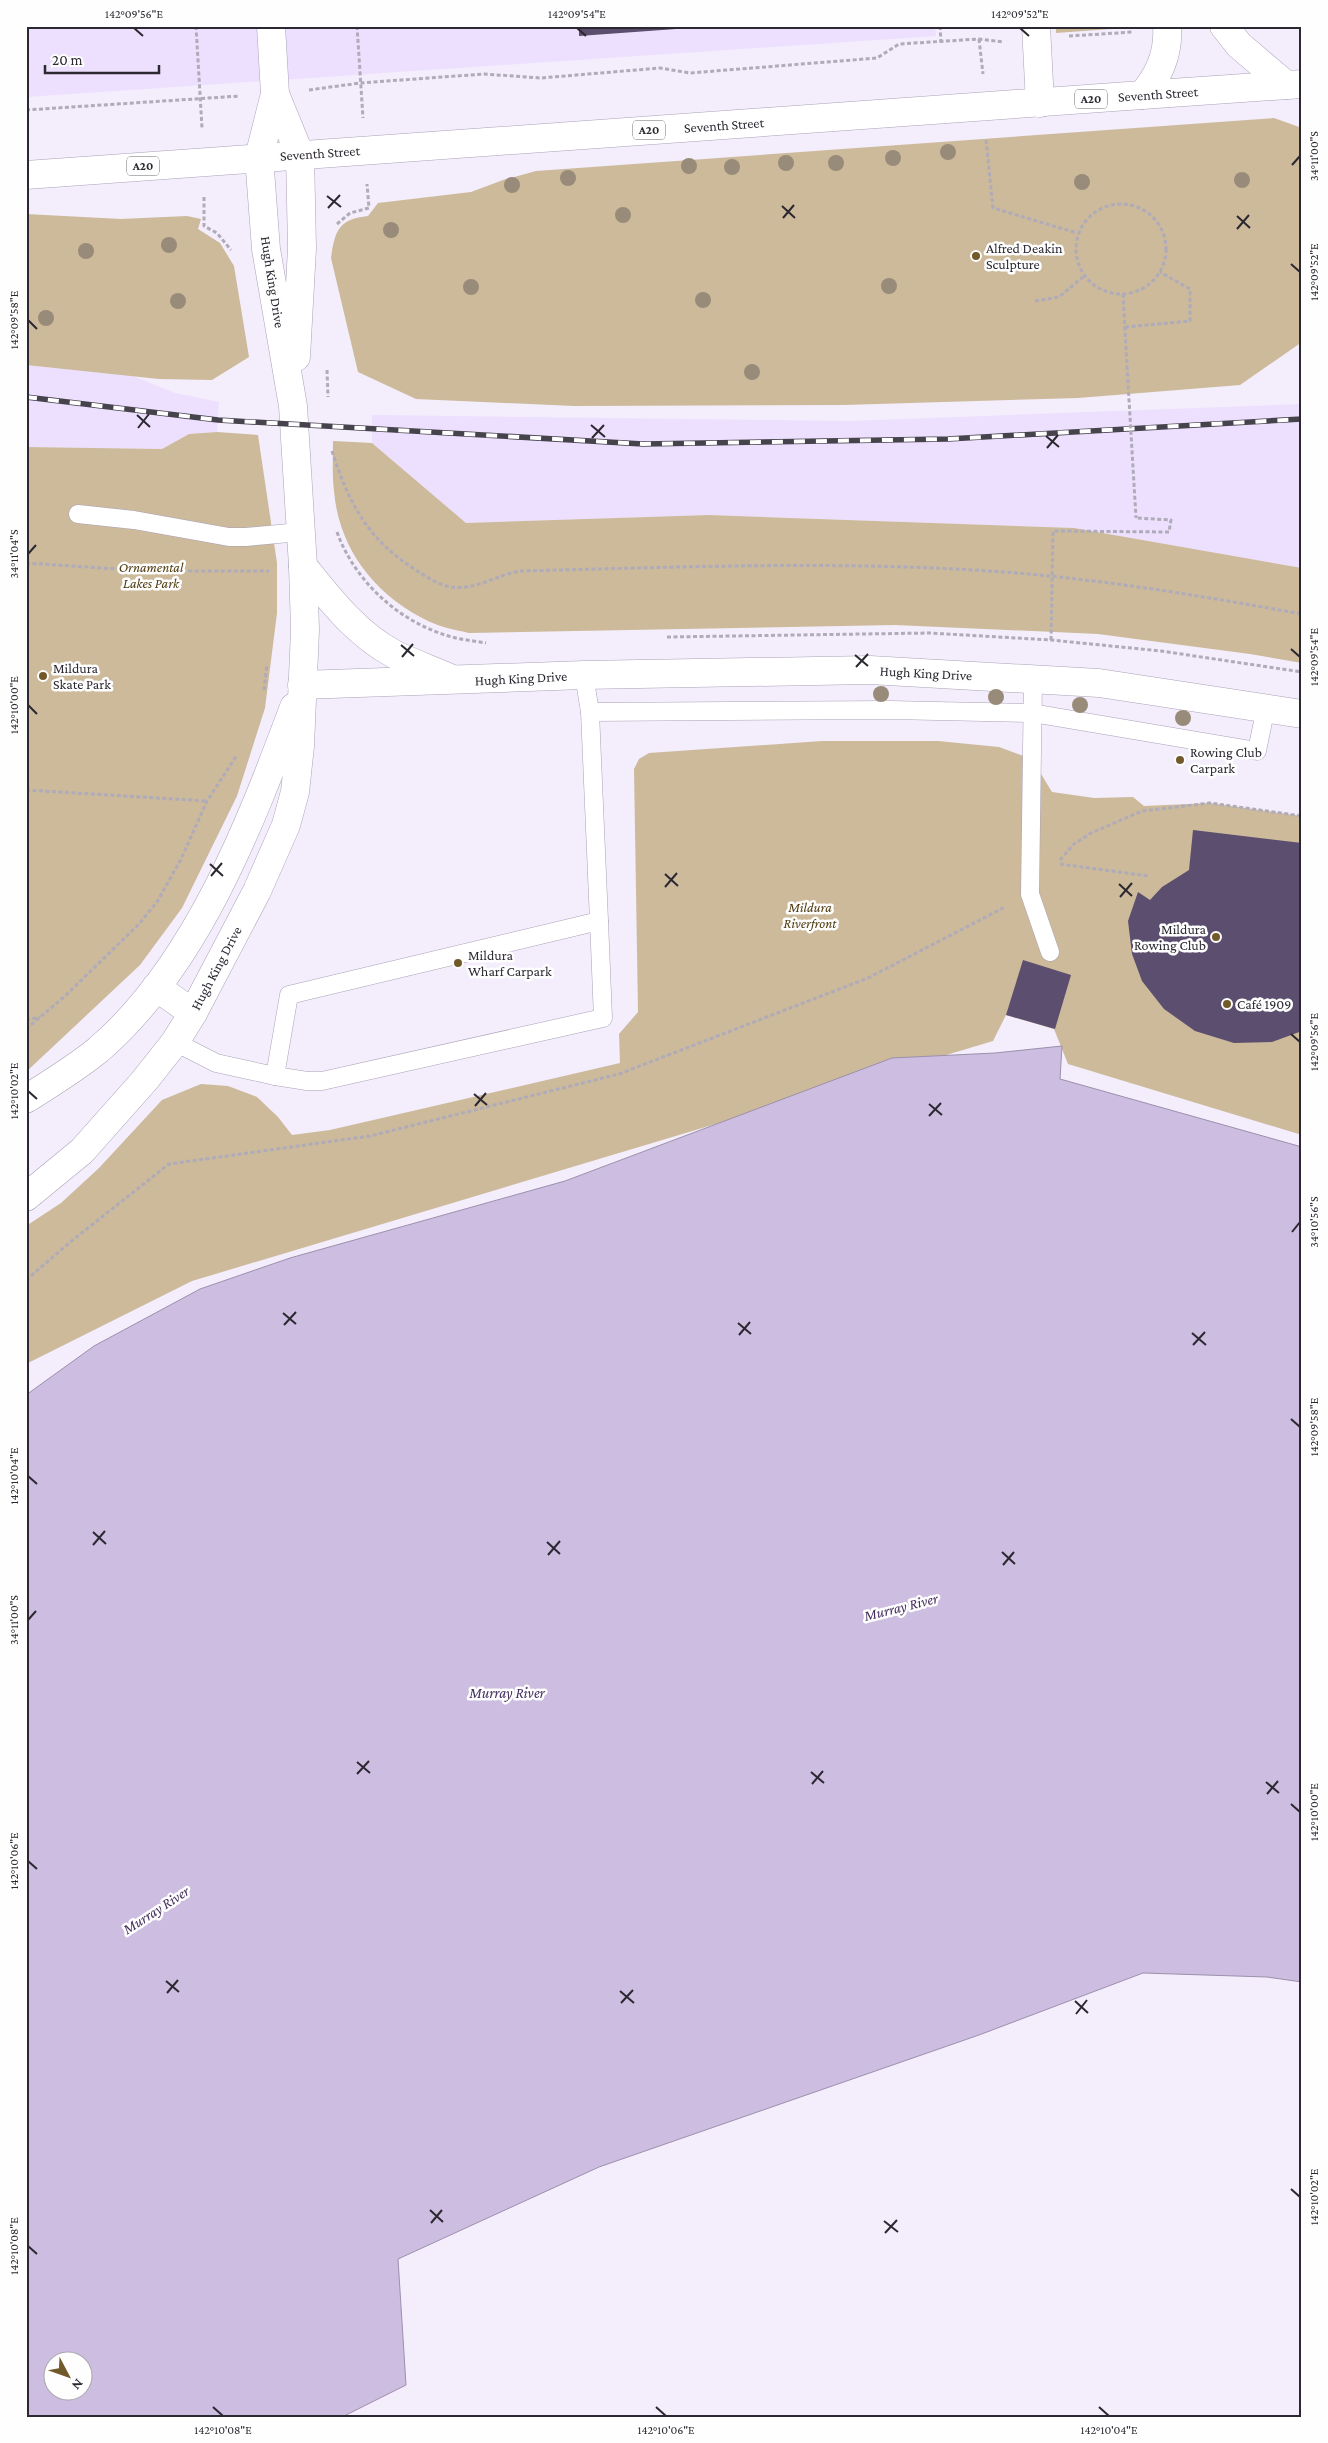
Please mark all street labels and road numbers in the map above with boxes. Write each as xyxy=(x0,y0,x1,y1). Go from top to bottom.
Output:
street label: Seventh Street xyxy=(1117,83,1199,105)
road number: A20 xyxy=(1075,90,1107,108)
street label: Seventh Street xyxy=(683,114,765,136)
road number: A20 xyxy=(633,120,665,140)
street label: Seventh Street xyxy=(279,142,361,164)
road number: A20 xyxy=(127,157,159,176)
street label: Hugh King Drive xyxy=(258,235,288,329)
street label: Hugh King Drive xyxy=(879,663,973,683)
street label: Hugh King Drive xyxy=(474,668,568,688)
street label: Hugh King Drive xyxy=(187,923,245,1013)

